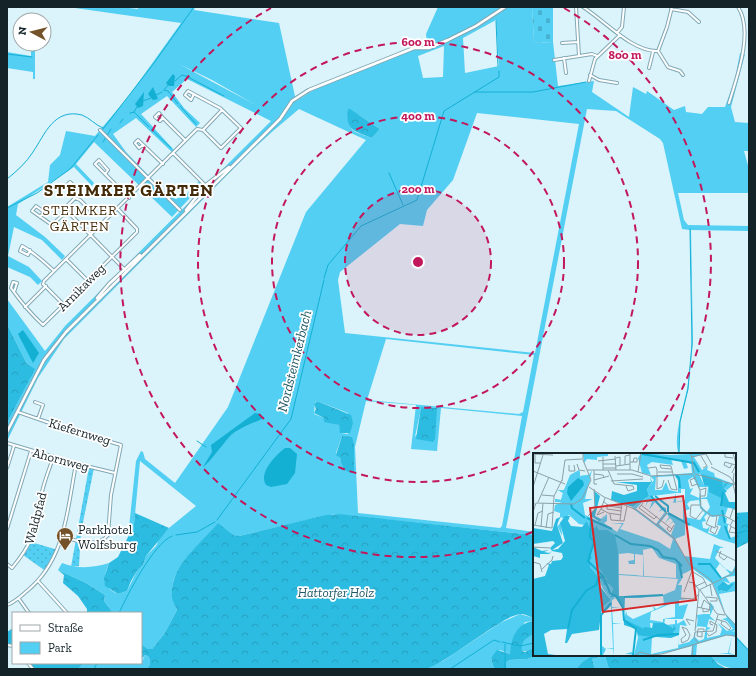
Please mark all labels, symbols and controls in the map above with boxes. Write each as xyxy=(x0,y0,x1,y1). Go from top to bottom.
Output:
north arrow xyxy=(12,12,52,52)
text: N xyxy=(16,25,30,36)
text: 600 m xyxy=(401,35,435,49)
text: 800 m xyxy=(608,48,642,62)
text: 400 m xyxy=(401,109,435,123)
district label: STEIMKER GÄRTEN xyxy=(44,180,214,200)
text: 200 m xyxy=(401,182,435,196)
district label: STEIMKER GÄRTEN xyxy=(42,202,118,235)
centre of rings xyxy=(411,255,425,269)
street label: Arnikaweg xyxy=(55,261,108,314)
water label: Nordsteimkerbach xyxy=(274,309,315,414)
street label: Kiefernweg xyxy=(47,415,113,448)
street label: Ahornweg xyxy=(31,445,91,474)
inset map xyxy=(533,453,736,656)
street label: Waldpfad xyxy=(21,491,50,546)
place label: Parkhotel Wolfsburg xyxy=(78,522,136,552)
hotel icon: Parkhotel Wolfsburg xyxy=(55,526,75,551)
park label: Hattorfer Holz xyxy=(298,585,374,600)
legend xyxy=(12,612,142,664)
text: Straße xyxy=(48,621,84,635)
text: Park xyxy=(48,641,73,655)

